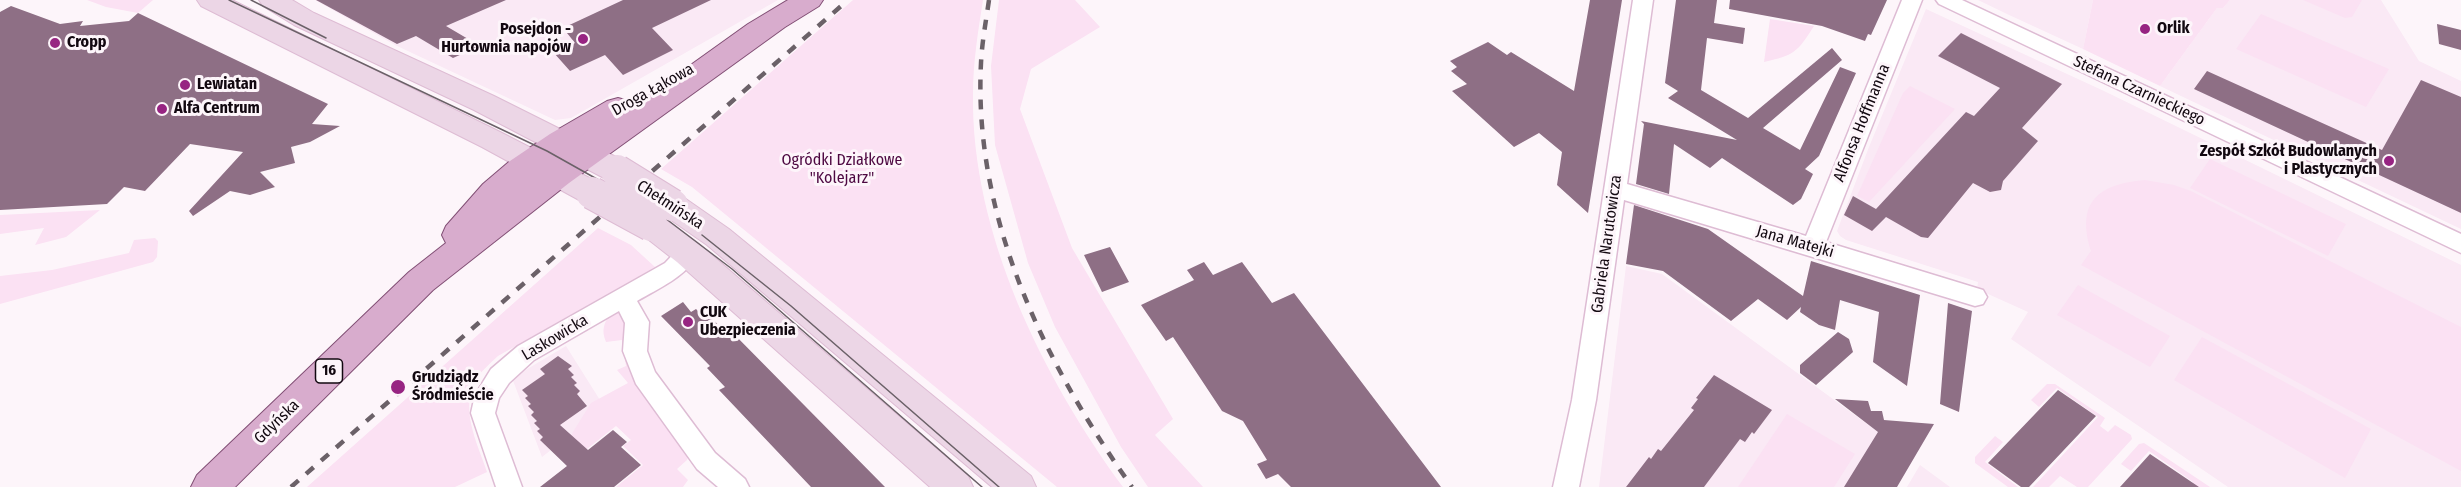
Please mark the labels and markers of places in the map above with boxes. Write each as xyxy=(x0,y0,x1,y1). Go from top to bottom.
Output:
place label: Orlik xyxy=(2157,19,2190,39)
place label: Posejdon - Hurtownia napojów xyxy=(441,20,571,58)
marker: Orlik xyxy=(2138,22,2152,36)
marker: Posejdon - Hurtownia napojów xyxy=(576,32,590,46)
place label: Cropp xyxy=(67,33,107,53)
marker: Cropp xyxy=(48,36,62,50)
place label: Lewiatan xyxy=(197,75,257,95)
marker: Lewiatan xyxy=(178,78,192,92)
place label: Alfa Centrum xyxy=(174,99,260,119)
marker: Alfa Centrum xyxy=(155,102,169,116)
place label: Zespół Szkół Budowlanych i Plastycznych xyxy=(2200,142,2377,180)
marker: Zespół Szkół Budowlanych i Plastycznych xyxy=(2382,154,2396,168)
place label: CUK Ubezpieczenia xyxy=(700,303,796,341)
marker: CUK Ubezpieczenia xyxy=(681,315,695,329)
place label: Grudziądz Śródmieście xyxy=(412,368,494,406)
marker: Grudziądz Śródmieście xyxy=(389,378,407,396)

